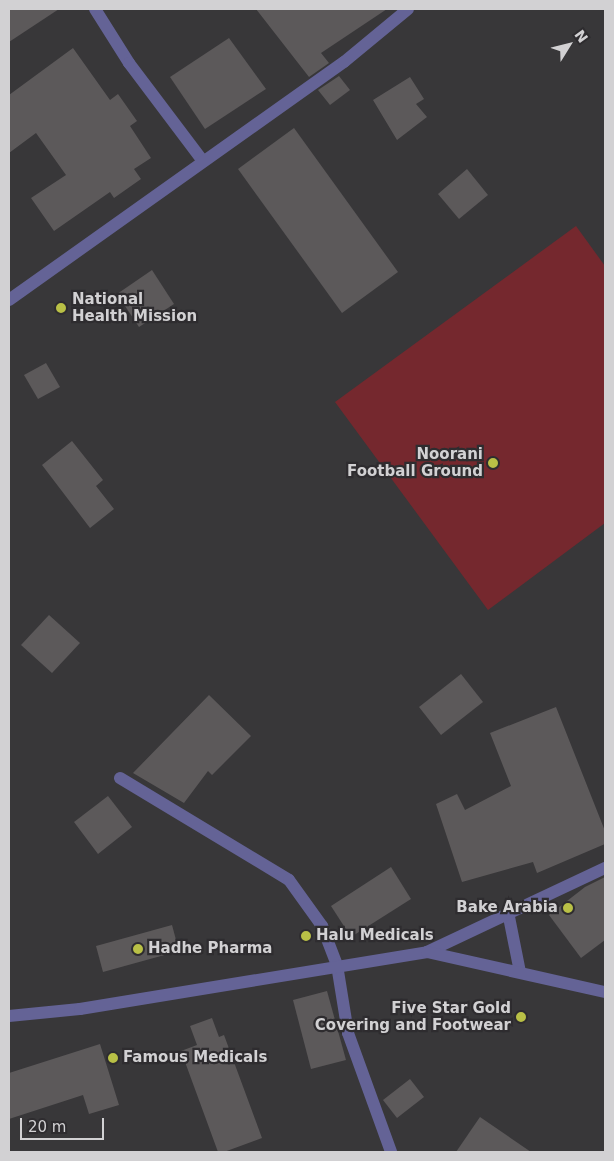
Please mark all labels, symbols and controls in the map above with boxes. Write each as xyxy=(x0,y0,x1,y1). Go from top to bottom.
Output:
north arrow xyxy=(544,20,594,70)
text: N xyxy=(571,27,591,46)
place label: National Health Mission xyxy=(72,290,197,325)
marker: National Health Mission xyxy=(54,301,68,315)
place label: Noorani Football Ground xyxy=(347,445,483,480)
marker: Noorani Football Ground xyxy=(487,457,499,469)
place label: Bake Arabia xyxy=(456,899,558,917)
marker: Bake Arabia xyxy=(562,902,574,914)
place label: Halu Medicals xyxy=(316,927,434,945)
marker: Halu Medicals xyxy=(300,930,312,942)
place label: Hadhe Pharma xyxy=(148,940,272,958)
marker: Hadhe Pharma xyxy=(132,943,144,955)
place label: Five Star Gold Covering and Footwear xyxy=(315,999,511,1034)
marker: Five Star Gold Covering and Footwear xyxy=(515,1011,527,1023)
place label: Famous Medicals xyxy=(123,1049,267,1067)
marker: Famous Medicals xyxy=(107,1052,119,1064)
scale bar xyxy=(22,1108,106,1140)
text: 20 m xyxy=(28,1118,66,1136)

